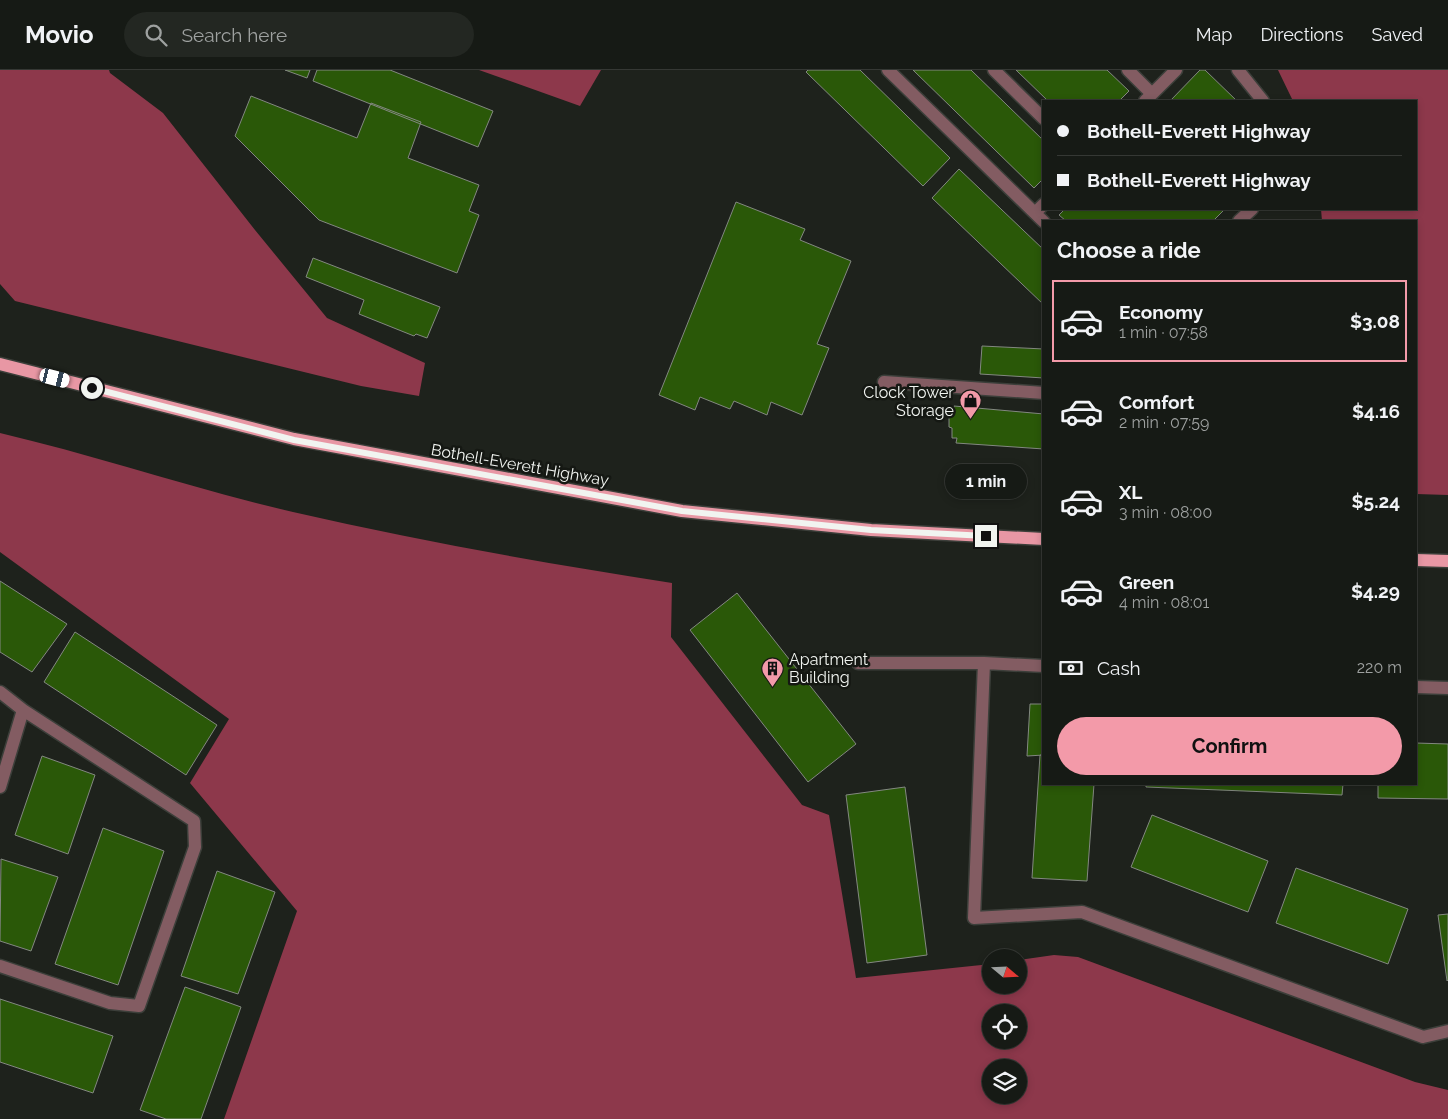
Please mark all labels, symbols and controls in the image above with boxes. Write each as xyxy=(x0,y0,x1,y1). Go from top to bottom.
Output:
search box xyxy=(124,12,474,57)
text: Movio xyxy=(25,20,94,49)
icon: search xyxy=(142,21,170,49)
text: Search here xyxy=(182,24,287,46)
text: Map xyxy=(1196,24,1232,45)
text: Directions xyxy=(1260,24,1344,45)
text: Saved xyxy=(1372,24,1423,45)
text: Bothell-Everett Highway xyxy=(1087,120,1311,142)
text: Bothell-Everett Highway xyxy=(1087,169,1311,191)
text: Choose a ride xyxy=(1057,237,1201,263)
icon: car xyxy=(1059,299,1104,344)
text: Economy xyxy=(1119,301,1203,323)
text: $3.08 xyxy=(1350,310,1400,332)
text: 1 min · 07:58 xyxy=(1119,323,1208,342)
car xyxy=(38,367,71,389)
route start xyxy=(81,377,103,399)
place label: Clock Tower Storage xyxy=(863,383,954,420)
shop icon: Clock Tower Storage xyxy=(958,389,982,420)
icon: car xyxy=(1059,389,1104,434)
text: Comfort xyxy=(1119,391,1194,413)
text: $4.16 xyxy=(1352,400,1400,422)
text: 2 min · 07:59 xyxy=(1119,413,1209,432)
street label: Bothell-Everett Highway xyxy=(430,440,611,490)
callout: 1 min xyxy=(945,464,1027,498)
text: 1 min xyxy=(966,472,1006,491)
icon: car xyxy=(1059,479,1104,524)
text: XL xyxy=(1119,481,1142,503)
text: $5.24 xyxy=(1352,490,1400,512)
text: 3 min · 08:00 xyxy=(1119,503,1212,522)
route end xyxy=(975,525,997,547)
icon: car xyxy=(1059,569,1104,614)
text: Green xyxy=(1119,571,1174,593)
text: $4.29 xyxy=(1351,580,1400,602)
text: 4 min · 08:01 xyxy=(1119,593,1209,612)
place label: Apartment Building xyxy=(789,650,869,687)
icon: cash xyxy=(1057,654,1085,682)
building icon: Apartment Building xyxy=(761,656,785,687)
text: Cash xyxy=(1097,657,1141,679)
text: 220 m xyxy=(1357,658,1402,677)
button: Confirm xyxy=(1057,717,1402,775)
north arrow xyxy=(982,949,1028,994)
map controls xyxy=(982,949,1027,1104)
button: locate xyxy=(982,1004,1027,1049)
button: layers xyxy=(982,1059,1027,1104)

